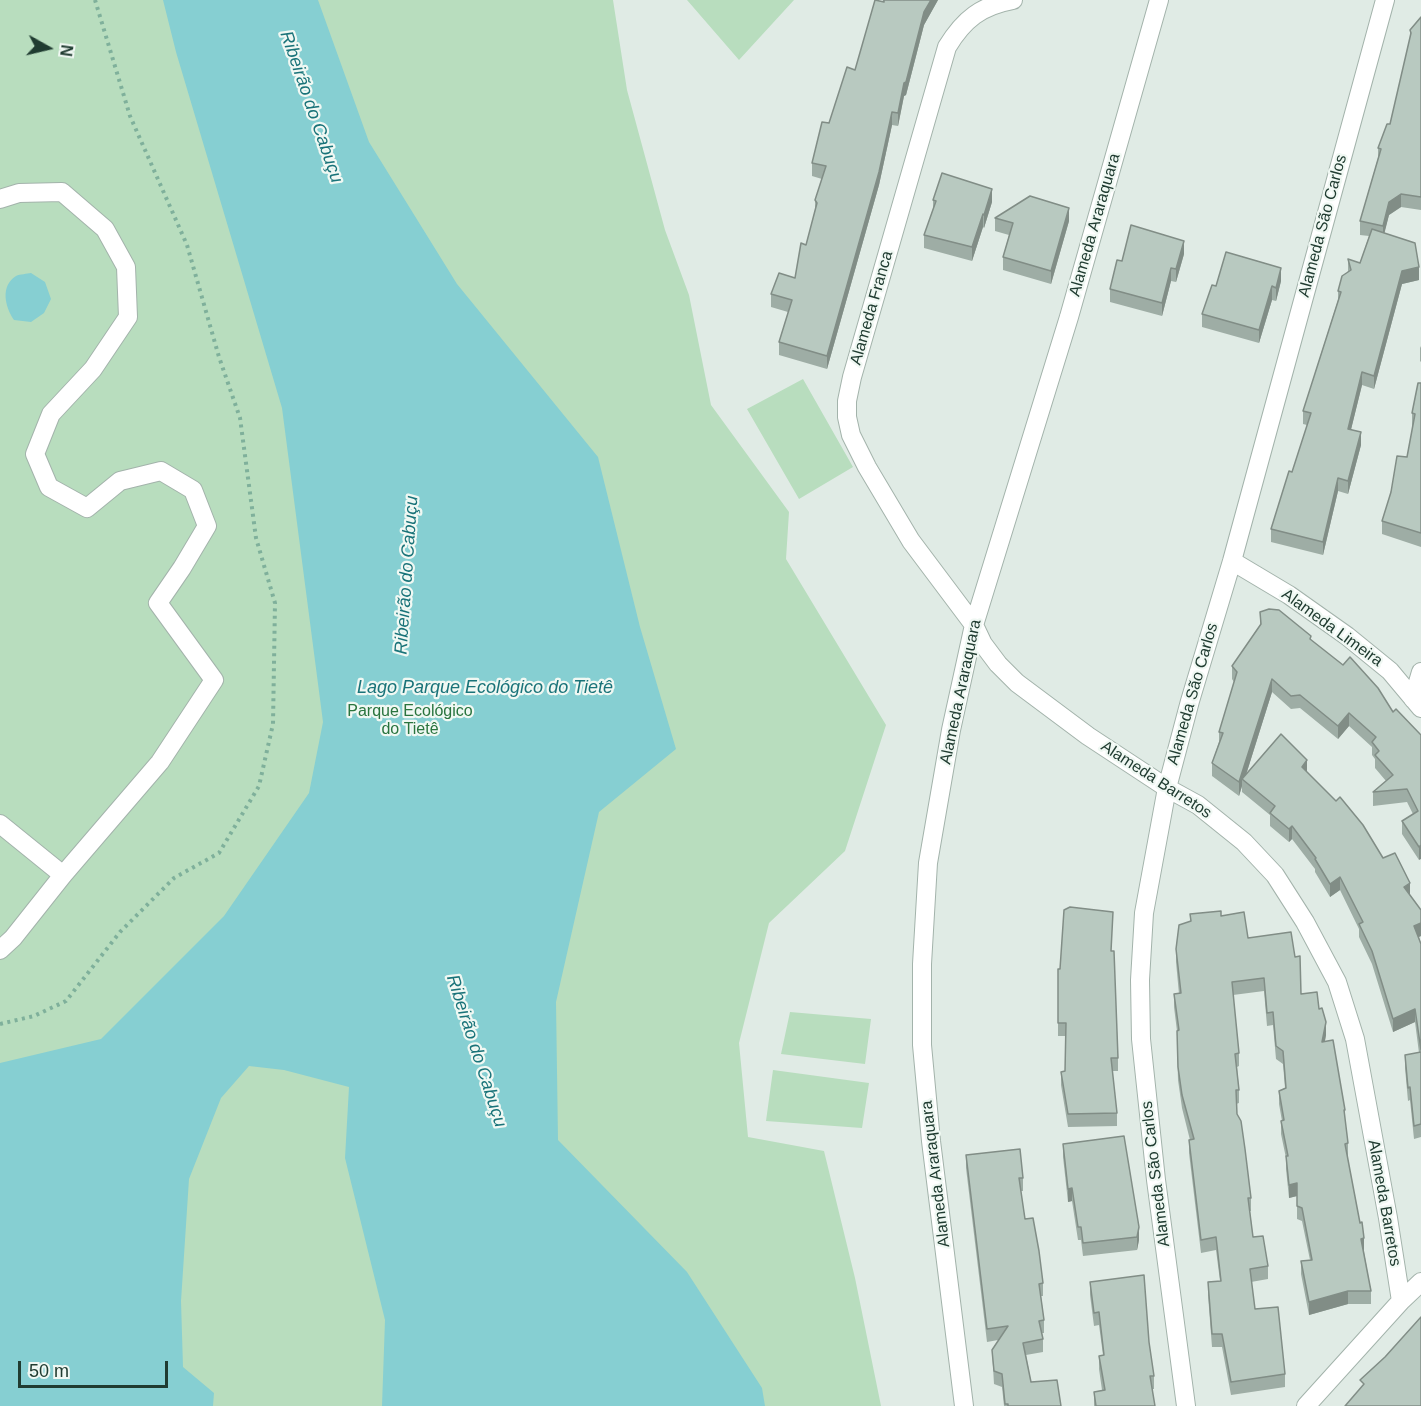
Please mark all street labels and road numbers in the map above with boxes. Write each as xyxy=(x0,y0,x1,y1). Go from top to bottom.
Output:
street label: Alameda Araraquara xyxy=(1065,151,1125,299)
street label: Alameda São Carlos xyxy=(1295,153,1351,299)
street label: Alameda Franca xyxy=(847,249,897,367)
street label: Alameda Limeira xyxy=(1278,585,1386,671)
street label: Alameda Araraquara xyxy=(936,618,986,766)
street label: Alameda São Carlos xyxy=(1164,621,1222,767)
street label: Alameda Barretos xyxy=(1097,737,1215,823)
street label: Alameda Araraquara xyxy=(917,1100,955,1248)
street label: Alameda São Carlos xyxy=(1138,1100,1174,1248)
street label: Alameda Barretos xyxy=(1363,1138,1405,1268)

